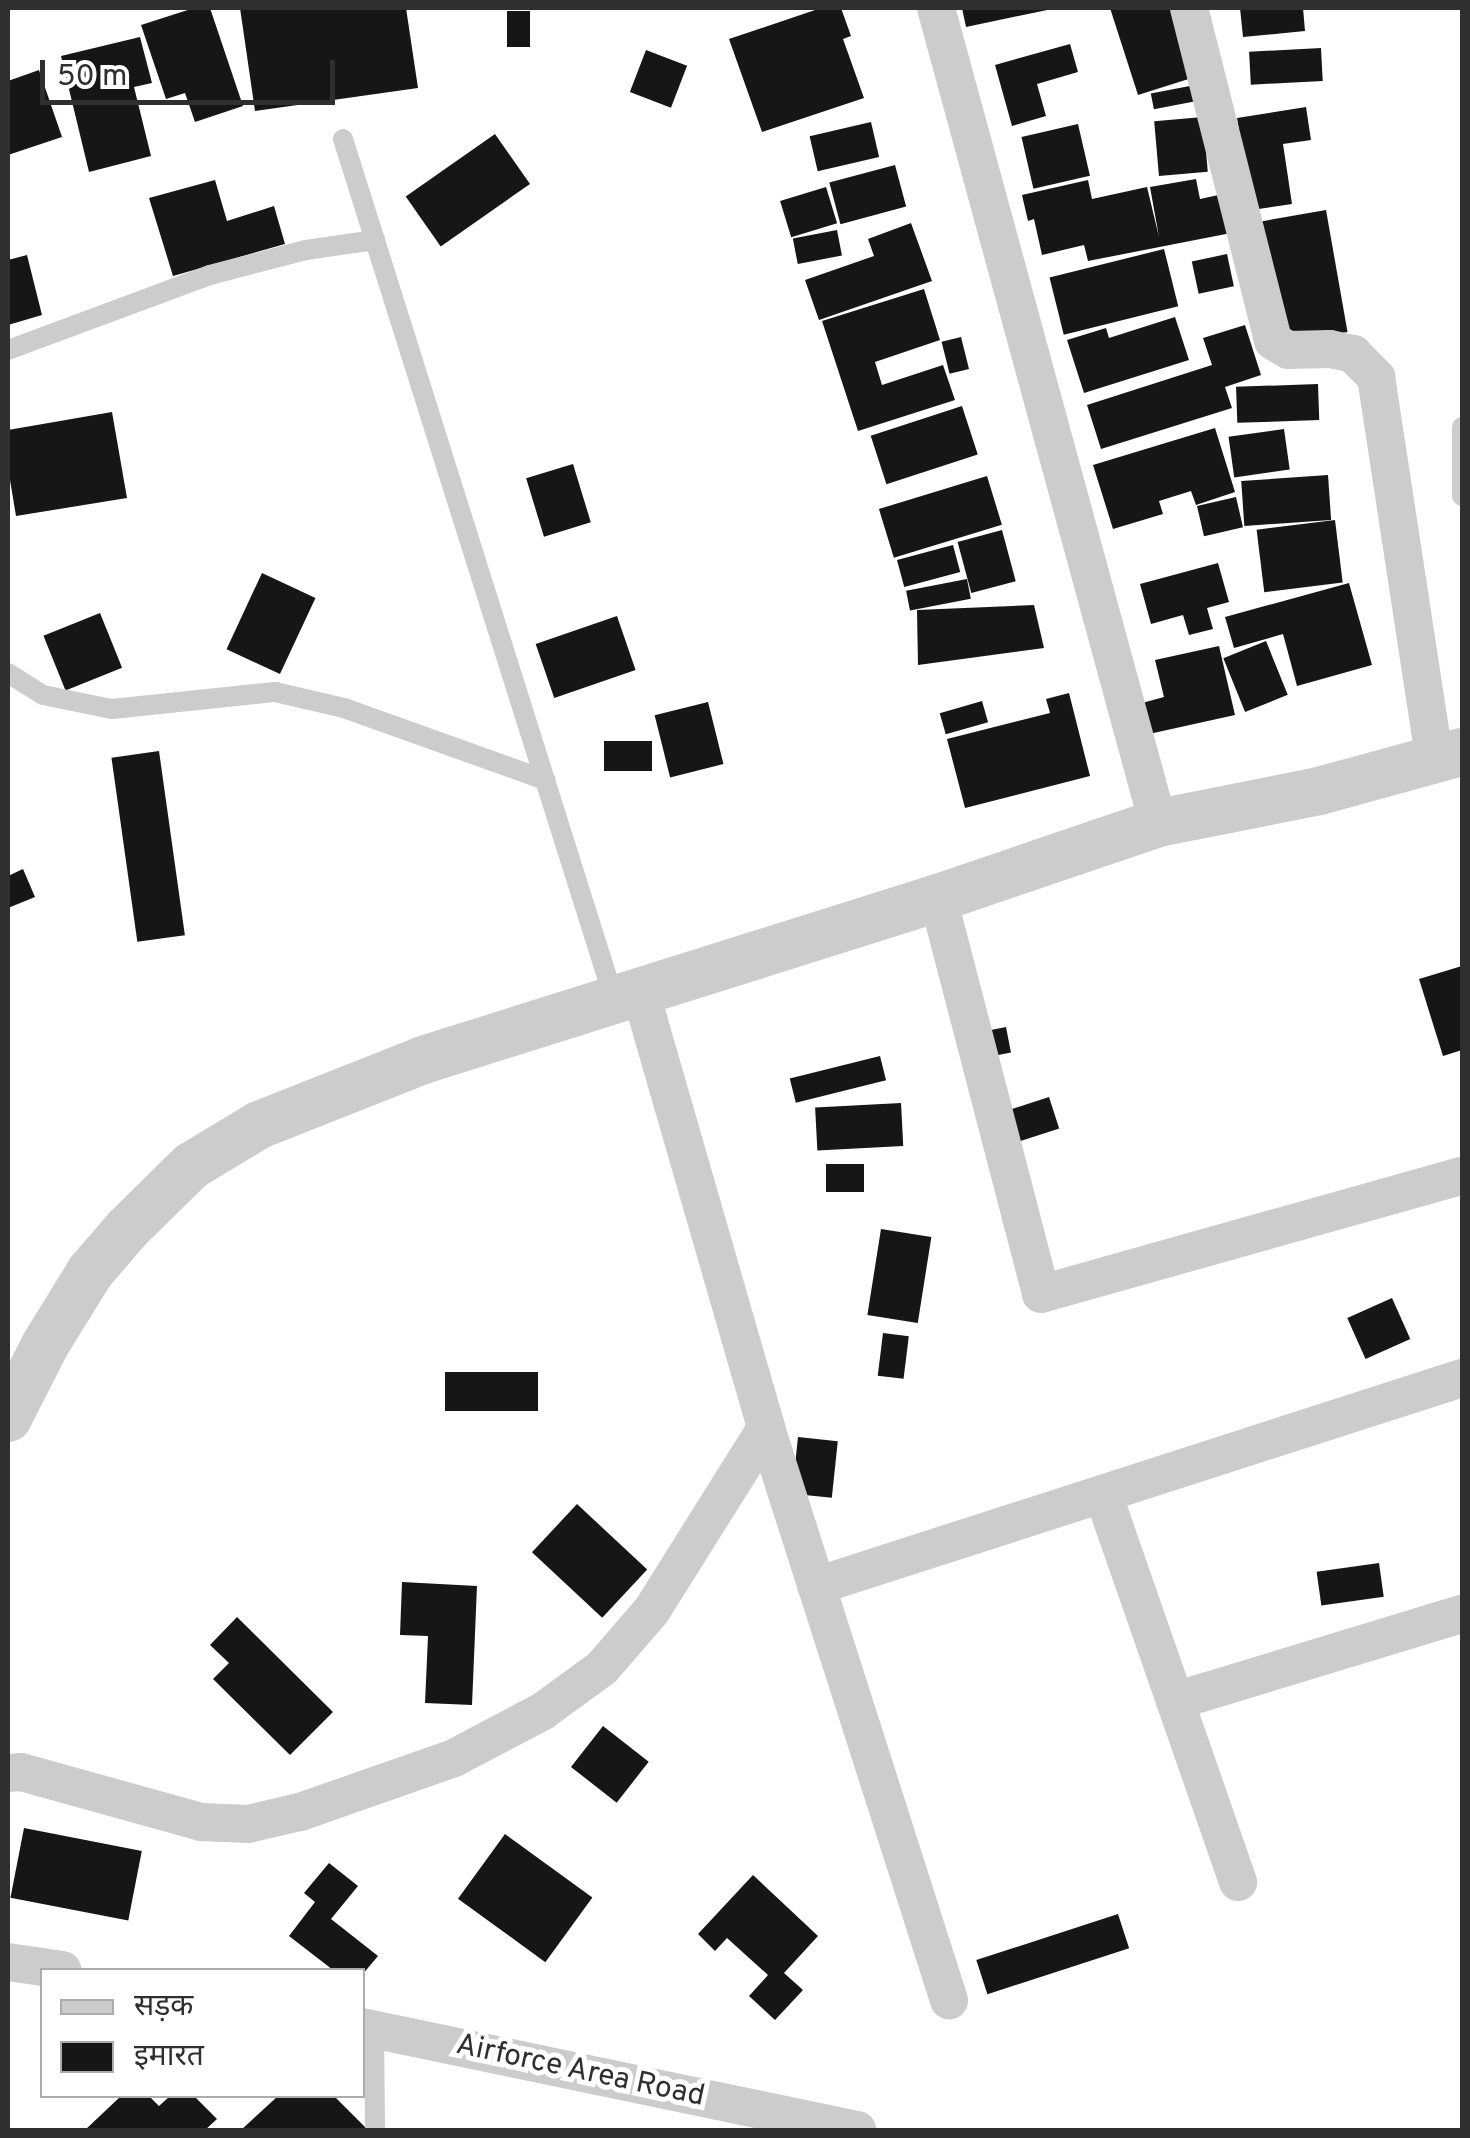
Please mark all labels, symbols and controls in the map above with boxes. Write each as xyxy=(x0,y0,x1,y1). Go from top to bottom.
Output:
scale bar xyxy=(45,40,340,102)
text: 50 m xyxy=(57,59,127,96)
legend xyxy=(40,1968,365,2098)
text: सड़क xyxy=(134,1989,193,2026)
street label: Airforce Area Road xyxy=(452,2028,708,2116)
text: इमारत xyxy=(134,2039,204,2076)

